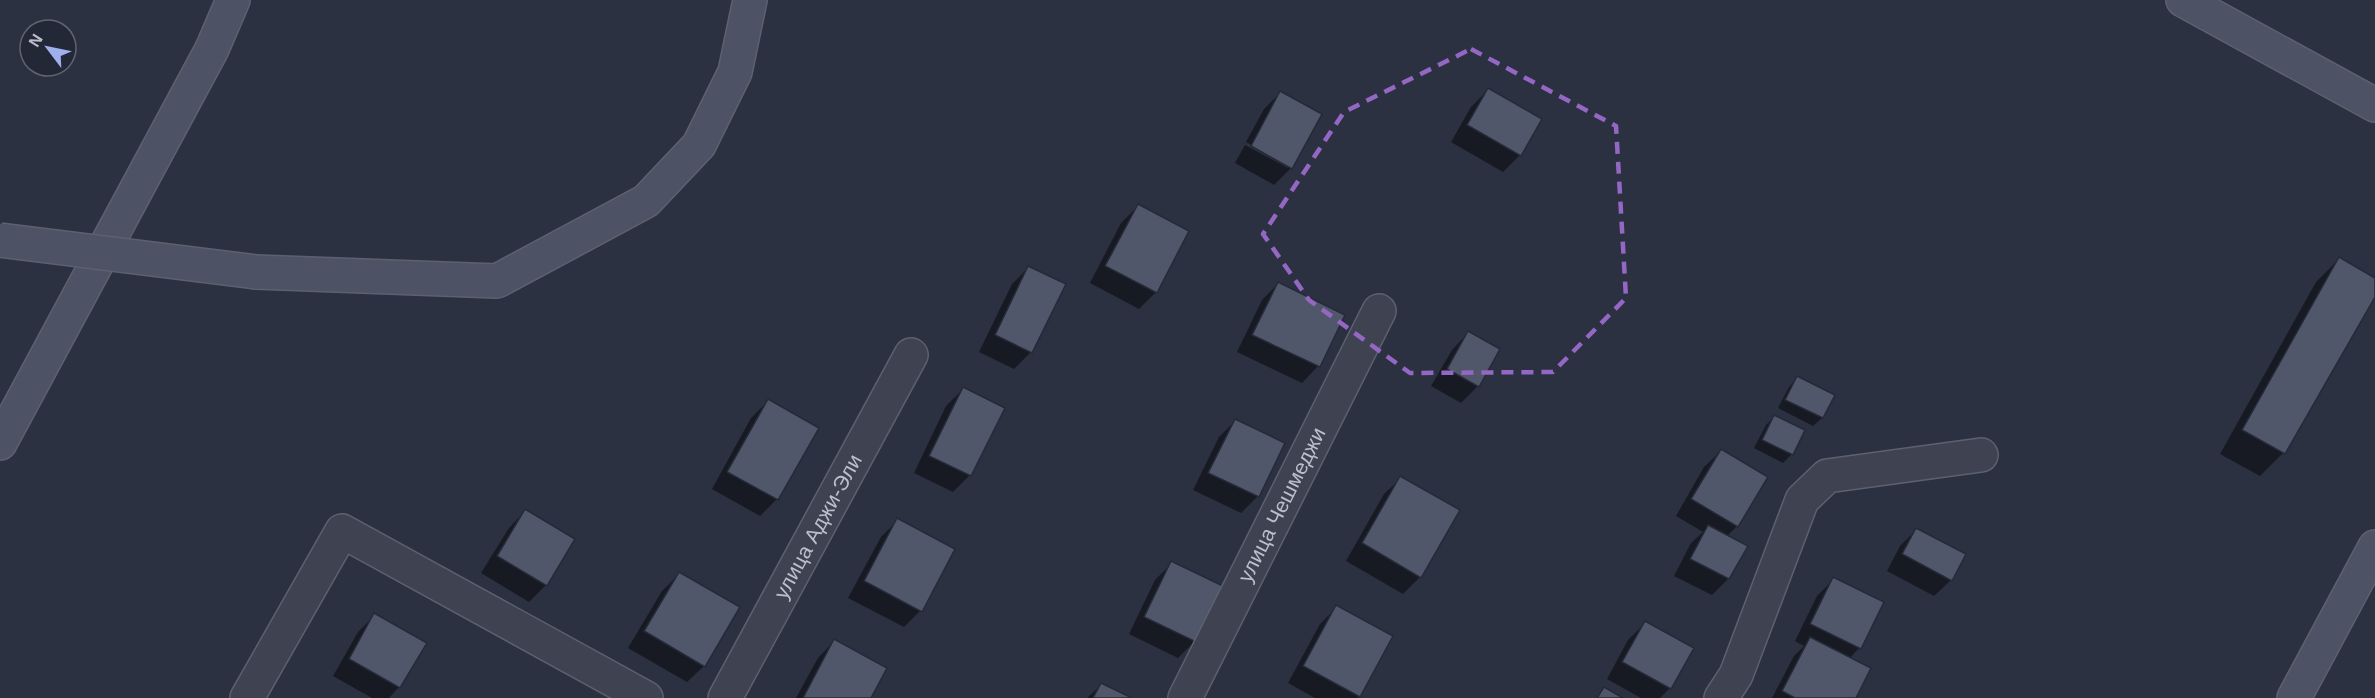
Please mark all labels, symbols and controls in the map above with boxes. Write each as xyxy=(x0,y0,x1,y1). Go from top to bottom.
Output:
north arrow xyxy=(18,18,78,78)
text: N xyxy=(25,31,46,50)
street label: улица Чешмеджи xyxy=(1233,424,1330,586)
street label: улица Аджи-Эли xyxy=(769,450,866,603)

